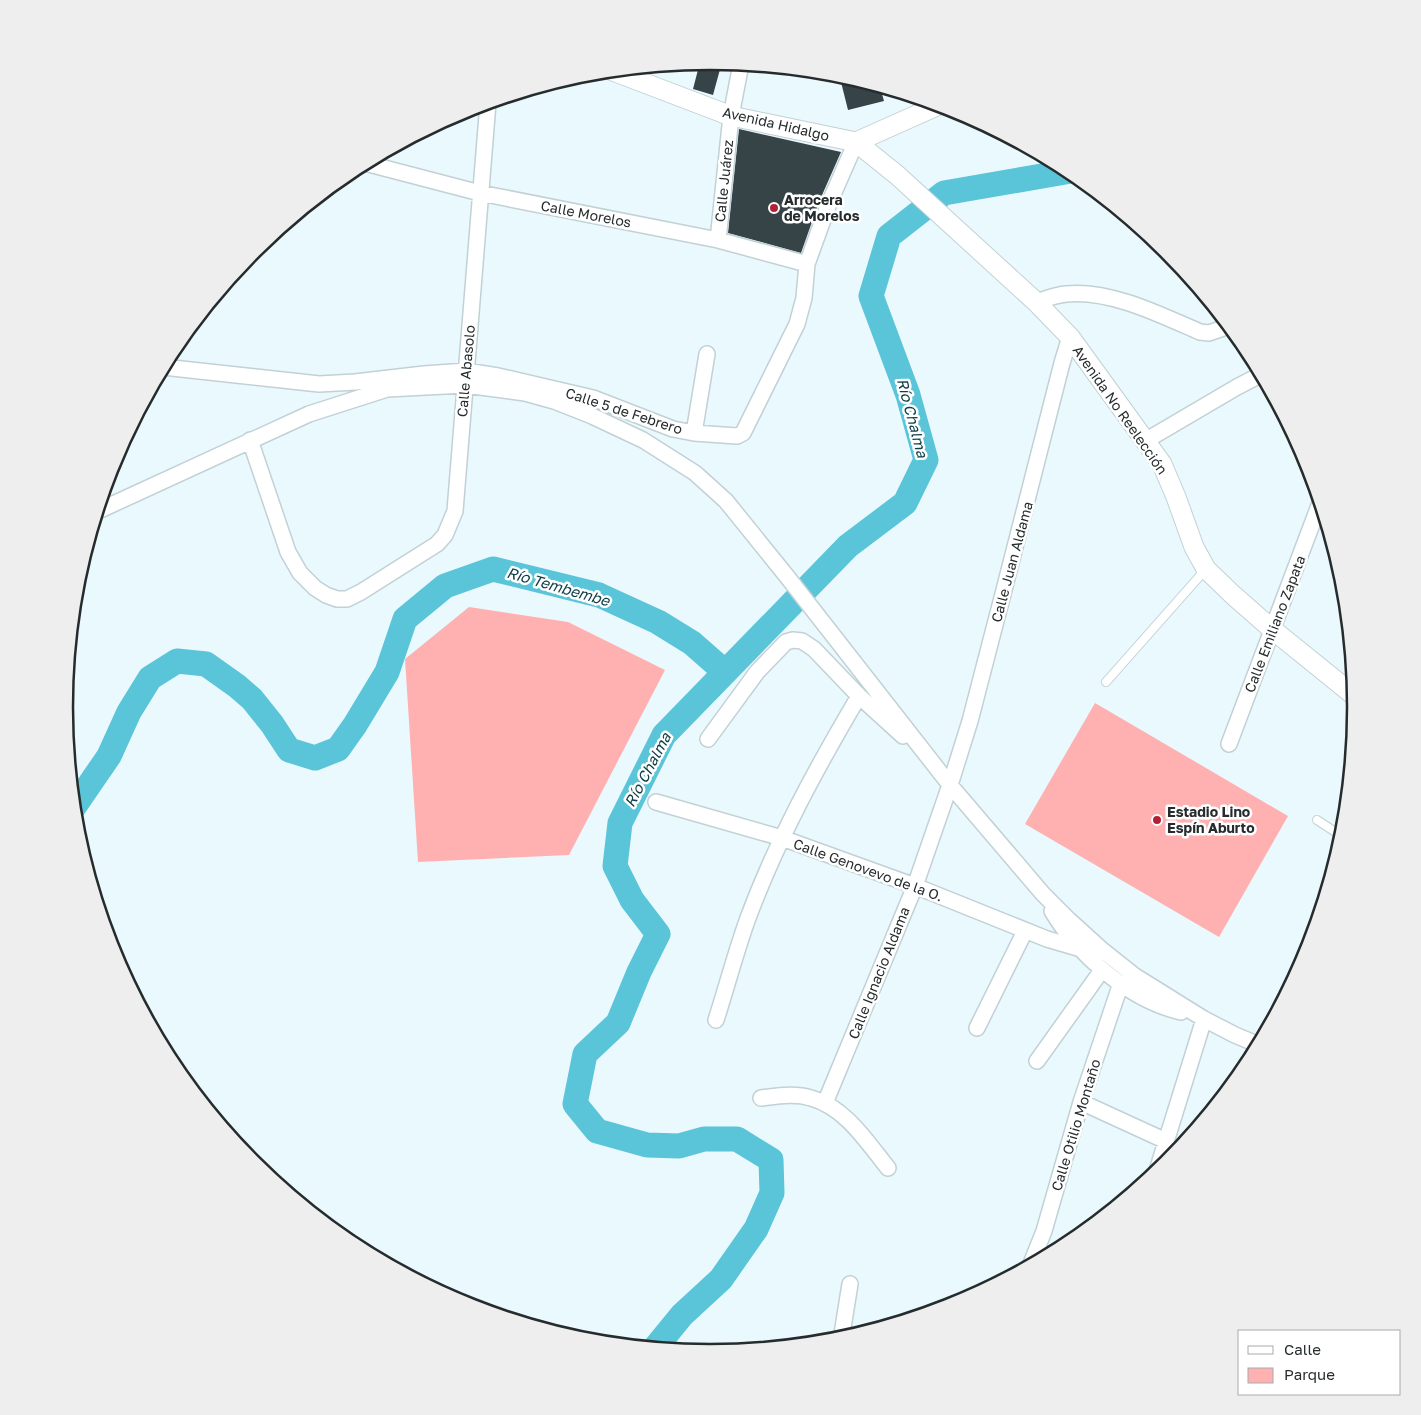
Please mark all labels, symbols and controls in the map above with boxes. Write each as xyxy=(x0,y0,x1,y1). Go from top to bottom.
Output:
street label: Avenida Hidalgo xyxy=(721,103,831,144)
street label: Calle Juárez xyxy=(711,139,736,223)
place label: Arrocera de Morelos xyxy=(784,191,860,224)
street label: Calle Morelos xyxy=(539,196,633,231)
marker: Arrocera de Morelos xyxy=(768,202,780,214)
street label: Calle Abasolo xyxy=(453,324,478,418)
street label: Avenida No Reelección xyxy=(1069,342,1171,477)
water label: Río Chalma xyxy=(894,376,932,460)
street label: Calle 5 de Febrero xyxy=(564,384,685,437)
street label: Calle Juan Aldama xyxy=(987,500,1036,624)
street label: Calle Emiliano Zapata xyxy=(1241,553,1309,695)
water label: Río Tembembe xyxy=(505,563,613,610)
water label: Río Chalma xyxy=(620,729,674,810)
place label: Estadio Lino Espín Aburto xyxy=(1167,803,1255,836)
marker: Estadio Lino Espín Aburto xyxy=(1151,814,1163,826)
street label: Calle Genovevo de la O. xyxy=(791,835,945,905)
street label: Calle Ignacio Aldama xyxy=(844,904,913,1041)
street label: Calle Otilio Montaño xyxy=(1047,1057,1104,1193)
legend xyxy=(1238,1330,1401,1395)
text: Calle xyxy=(1284,1340,1321,1358)
text: Parque xyxy=(1284,1365,1335,1383)

